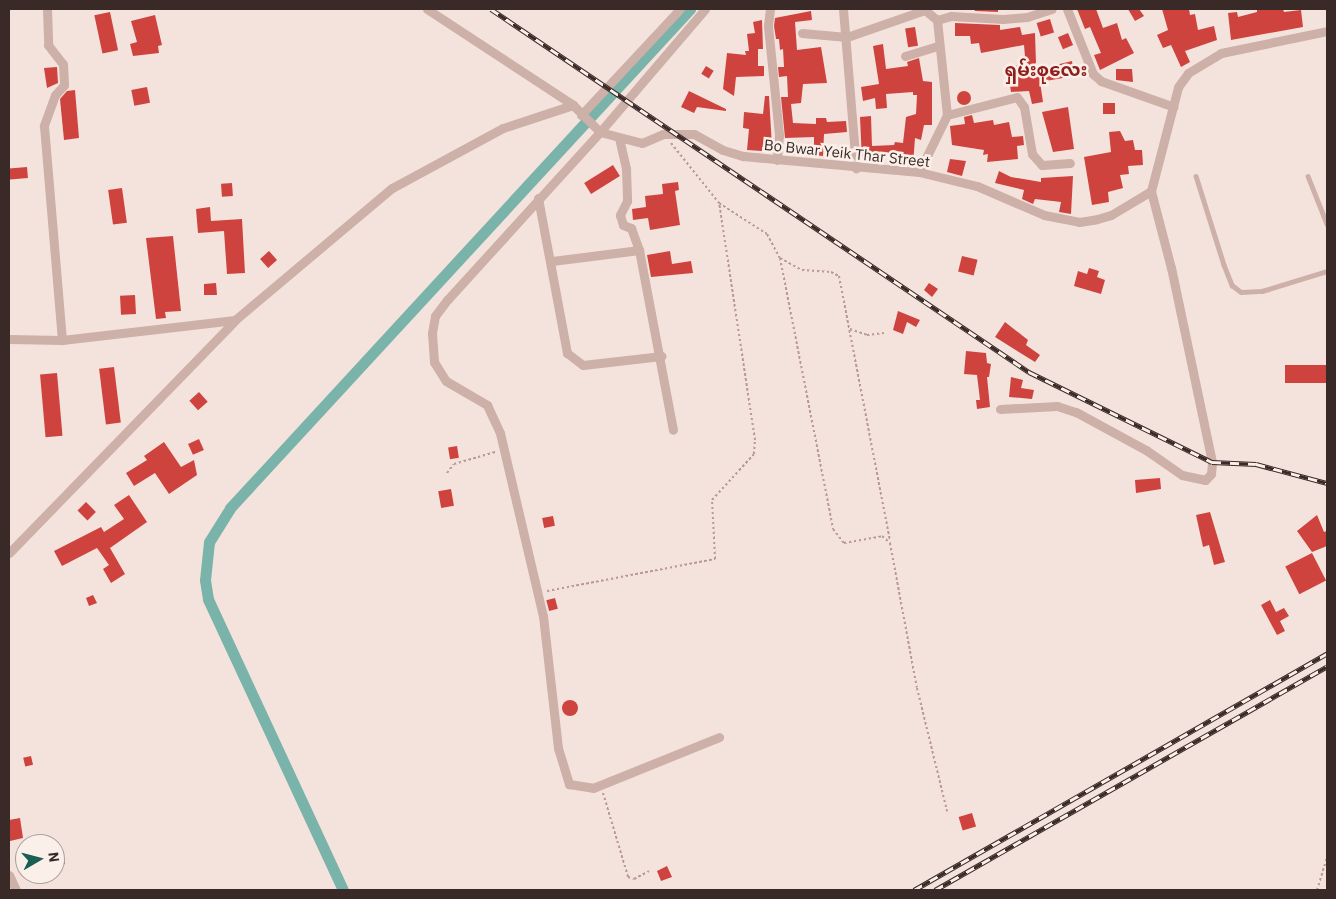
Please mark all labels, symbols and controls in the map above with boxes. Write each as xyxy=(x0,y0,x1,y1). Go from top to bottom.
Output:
district label: ရှမ်းစုလေး xyxy=(1005,59,1087,81)
street label: Bo Bwar Yeik Thar Street xyxy=(763,135,931,171)
north arrow xyxy=(15,834,65,884)
text: N xyxy=(44,851,63,863)

